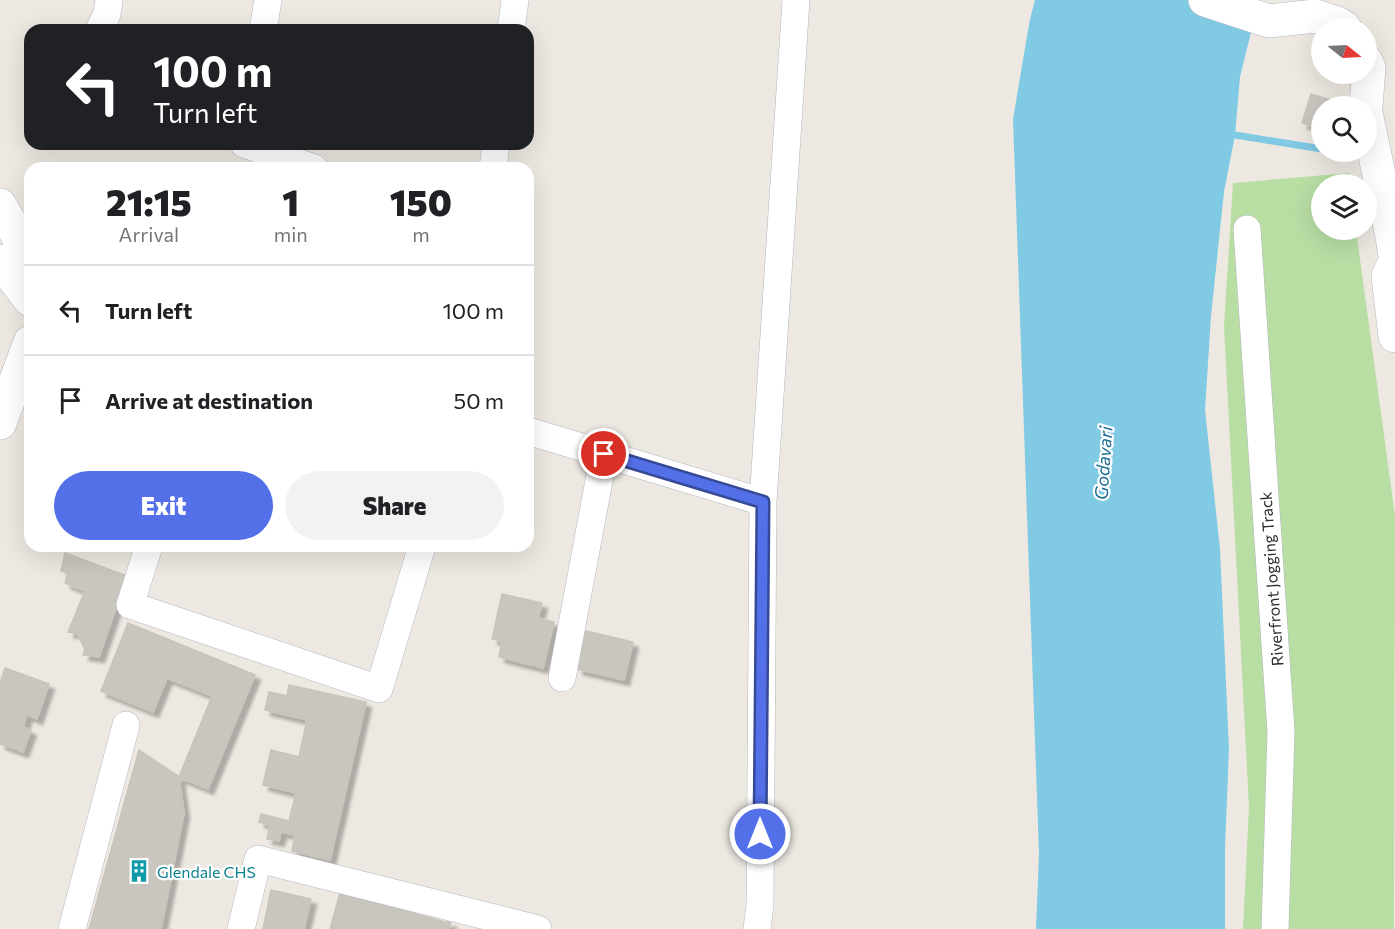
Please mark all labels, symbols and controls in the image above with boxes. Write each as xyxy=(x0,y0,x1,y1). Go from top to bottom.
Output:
north arrow xyxy=(1311,18,1377,84)
map controls xyxy=(1311,18,1377,240)
text: 100 m xyxy=(153,44,273,96)
icon: left xyxy=(54,48,132,126)
text: Turn left xyxy=(153,96,257,129)
button: search xyxy=(1311,96,1377,162)
button: layers xyxy=(1311,174,1377,240)
text: 21:15 xyxy=(106,179,192,223)
text: 1 xyxy=(282,179,299,223)
text: 150 xyxy=(390,179,452,223)
text: Arrival xyxy=(119,222,179,246)
text: min xyxy=(274,222,308,246)
text: m xyxy=(412,222,430,246)
icon: left xyxy=(54,294,87,327)
text: Turn left xyxy=(105,297,192,324)
text: 100 m xyxy=(442,297,504,324)
icon: arrive xyxy=(54,384,87,417)
text: Arrive at destination xyxy=(105,387,313,414)
text: 50 m xyxy=(454,387,504,414)
water label: Godavari xyxy=(1089,424,1117,501)
pin xyxy=(578,428,629,479)
icon: arrive xyxy=(587,437,620,470)
button: Exit xyxy=(54,471,273,540)
button: Share xyxy=(285,471,504,540)
street label: Riverfront Jogging Track xyxy=(1255,491,1287,667)
position arrow xyxy=(728,802,792,866)
building icon: Glendale CHS xyxy=(126,858,152,884)
place label: Glendale CHS xyxy=(157,862,256,881)

